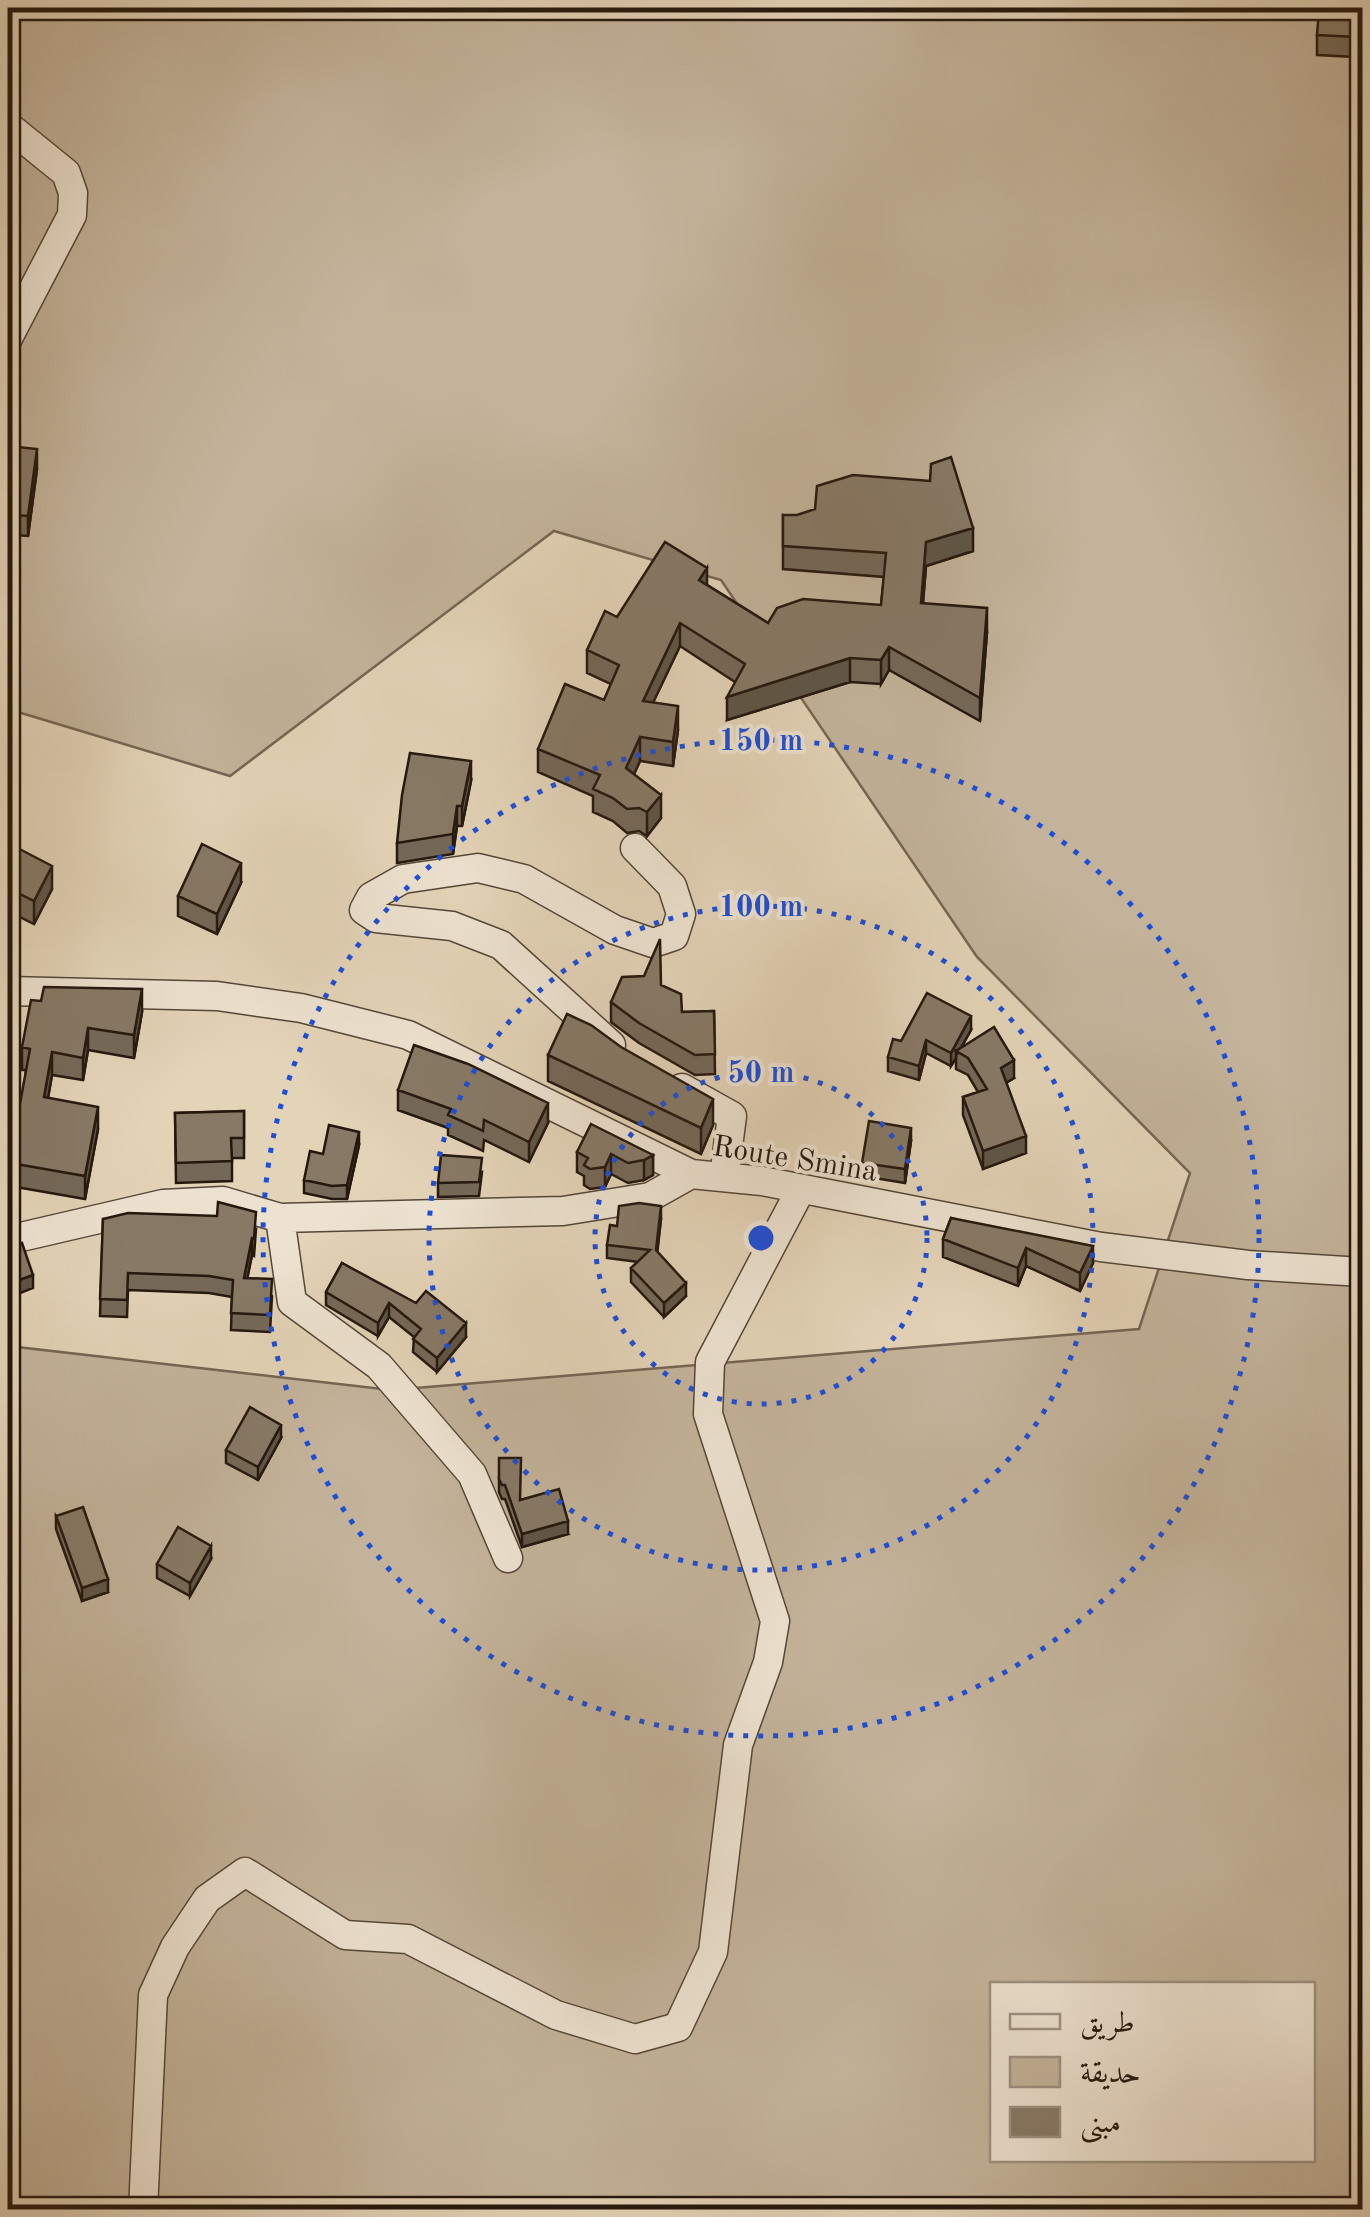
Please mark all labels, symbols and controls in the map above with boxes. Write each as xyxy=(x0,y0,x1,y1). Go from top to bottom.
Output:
text: 150 m xyxy=(719,727,803,757)
text: 100 m xyxy=(719,893,803,923)
text: 50 m xyxy=(727,1059,795,1089)
street label: Route Smina xyxy=(710,1132,879,1188)
centre of rings xyxy=(743,1220,779,1256)
legend xyxy=(990,1982,1315,2162)
text: طريق xyxy=(1080,2009,1135,2041)
text: حديقة xyxy=(1080,2059,1141,2090)
text: مبنى xyxy=(1080,2109,1121,2144)

